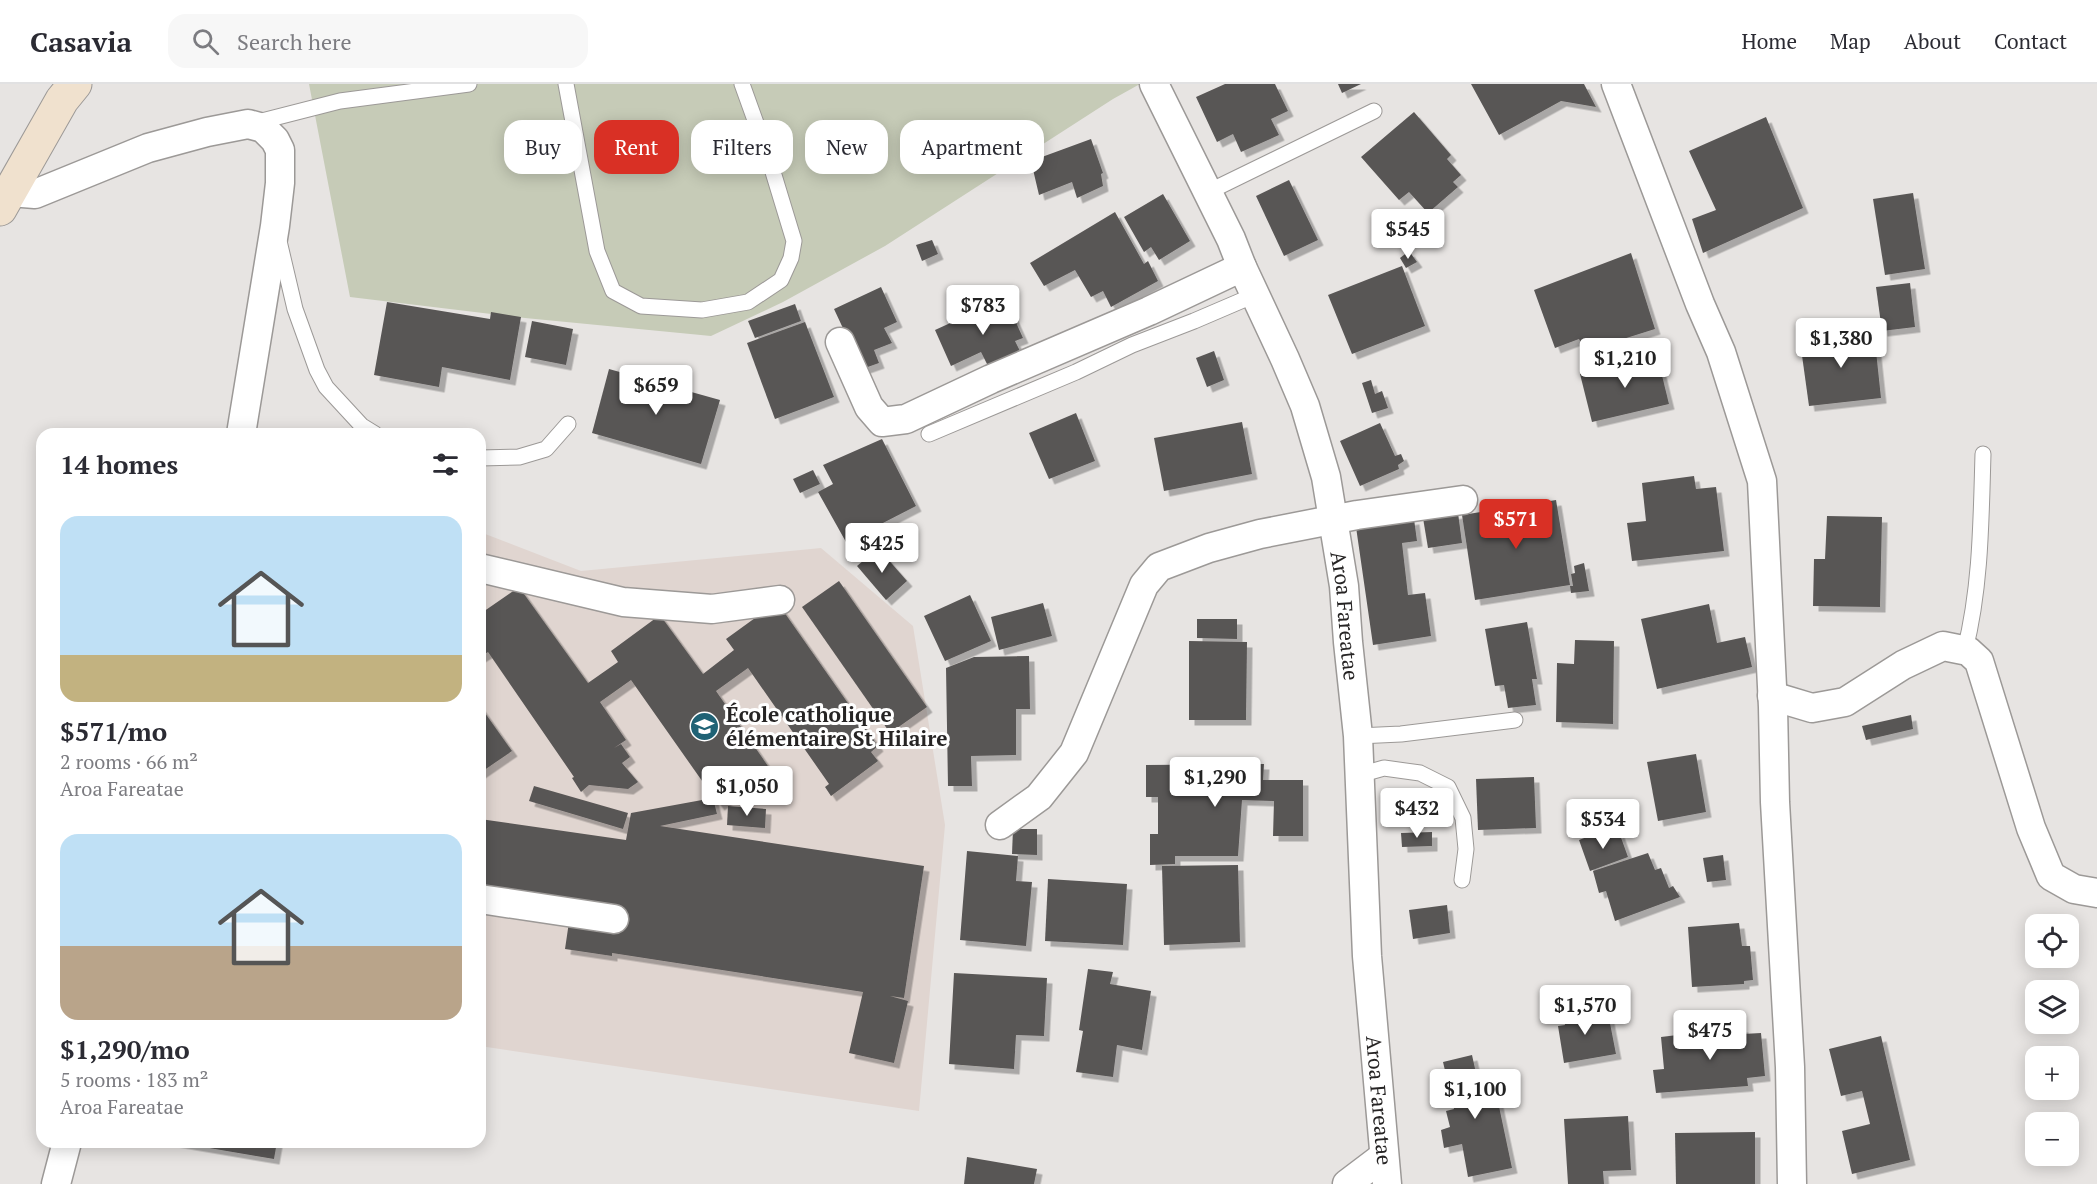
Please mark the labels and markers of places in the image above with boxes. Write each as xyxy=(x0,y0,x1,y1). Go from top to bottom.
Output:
pin: $545 xyxy=(1372,209,1444,260)
pin: $783 xyxy=(947,285,1019,336)
pin: $1,380 xyxy=(1792,318,1890,369)
pin: $1,210 xyxy=(1576,338,1674,389)
pin: $659 xyxy=(620,365,692,416)
pin: $571 xyxy=(1480,499,1552,550)
pin: $425 xyxy=(846,523,918,574)
place label: École catholique élémentaire St Hilaire xyxy=(726,700,948,752)
school or university icon: École catholique élémentaire St Hilaire xyxy=(689,710,721,742)
pin: $1,290 xyxy=(1166,757,1264,808)
pin: $1,050 xyxy=(698,766,796,817)
pin: $432 xyxy=(1381,788,1453,839)
pin: $534 xyxy=(1567,799,1639,850)
pin: $1,570 xyxy=(1536,985,1634,1036)
pin: $475 xyxy=(1674,1010,1746,1061)
pin: $1,100 xyxy=(1426,1069,1524,1120)

